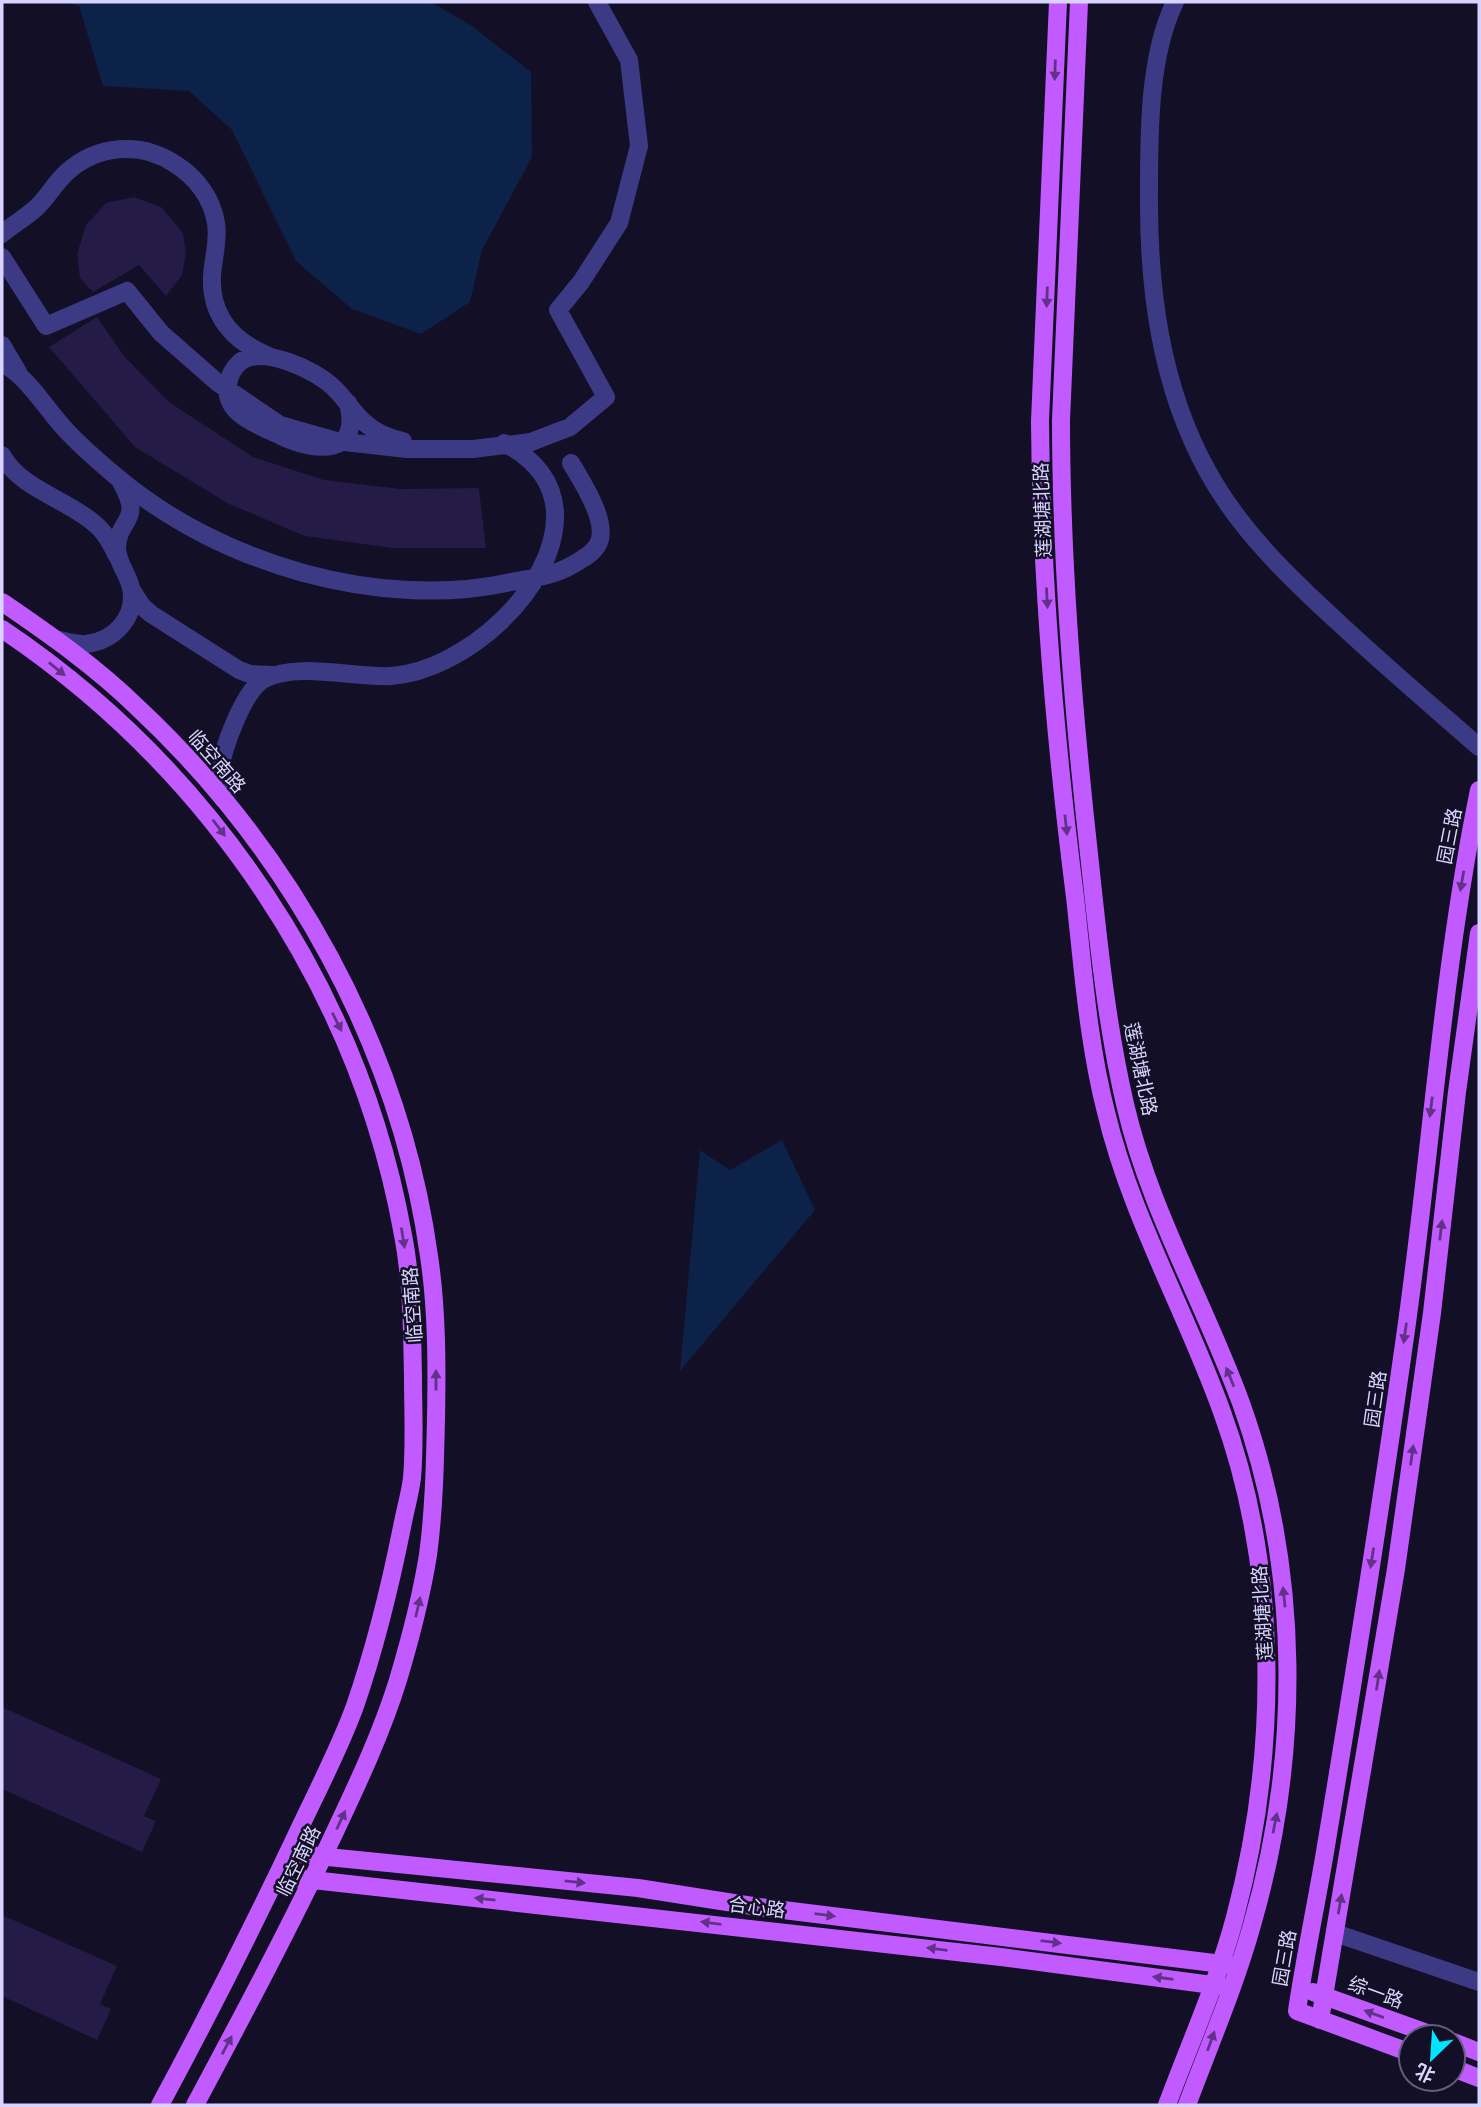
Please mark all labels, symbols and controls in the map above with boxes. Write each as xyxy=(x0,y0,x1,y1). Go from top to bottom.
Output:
one-way arrow xyxy=(1049,59,1060,81)
one-way arrow xyxy=(1041,287,1052,309)
street label: 莲湖塘北路 xyxy=(1028,462,1056,558)
one-way arrow xyxy=(1041,587,1052,609)
one-way arrow xyxy=(48,661,66,675)
street label: 临空南路 xyxy=(183,724,251,798)
street label: 园三路 xyxy=(1432,806,1466,866)
one-way arrow xyxy=(1061,814,1072,836)
one-way arrow xyxy=(211,819,225,837)
one-way arrow xyxy=(1456,870,1467,892)
one-way arrow xyxy=(331,1012,342,1032)
street label: 莲湖塘北路 xyxy=(1119,1020,1163,1118)
one-way arrow xyxy=(1426,1096,1437,1118)
one-way arrow xyxy=(1436,1218,1447,1240)
one-way arrow xyxy=(398,1227,409,1249)
street label: 临空南路 xyxy=(397,1266,427,1344)
one-way arrow xyxy=(1400,1322,1411,1344)
one-way arrow xyxy=(1225,1366,1236,1387)
one-way arrow xyxy=(430,1369,442,1391)
street label: 园三路 xyxy=(1359,1369,1391,1429)
one-way arrow xyxy=(1406,1444,1417,1466)
one-way arrow xyxy=(1366,1547,1377,1569)
street label: 莲湖塘北路 xyxy=(1247,1565,1277,1661)
one-way arrow xyxy=(1278,1586,1289,1608)
one-way arrow xyxy=(413,1596,424,1618)
one-way arrow xyxy=(1373,1669,1384,1691)
one-way arrow xyxy=(335,1810,346,1830)
one-way arrow xyxy=(1270,1812,1281,1834)
street label: 临空南路 xyxy=(271,1822,325,1900)
one-way arrow xyxy=(564,1877,586,1888)
street label: 合心路 xyxy=(727,1892,787,1922)
one-way arrow xyxy=(474,1893,496,1904)
one-way arrow xyxy=(1335,1893,1346,1915)
one-way arrow xyxy=(814,1909,836,1920)
one-way arrow xyxy=(700,1918,722,1929)
street label: 园三路 xyxy=(1267,1928,1301,1988)
one-way arrow xyxy=(1040,1936,1062,1947)
one-way arrow xyxy=(926,1944,948,1955)
street label: 综一路 xyxy=(1345,1971,1407,2013)
one-way arrow xyxy=(1152,1972,1174,1983)
one-way arrow xyxy=(1363,2008,1384,2019)
north arrow xyxy=(1397,2023,1467,2093)
one-way arrow xyxy=(1206,2031,1217,2052)
one-way arrow xyxy=(221,2035,233,2055)
text: 北 xyxy=(1411,2059,1439,2088)

